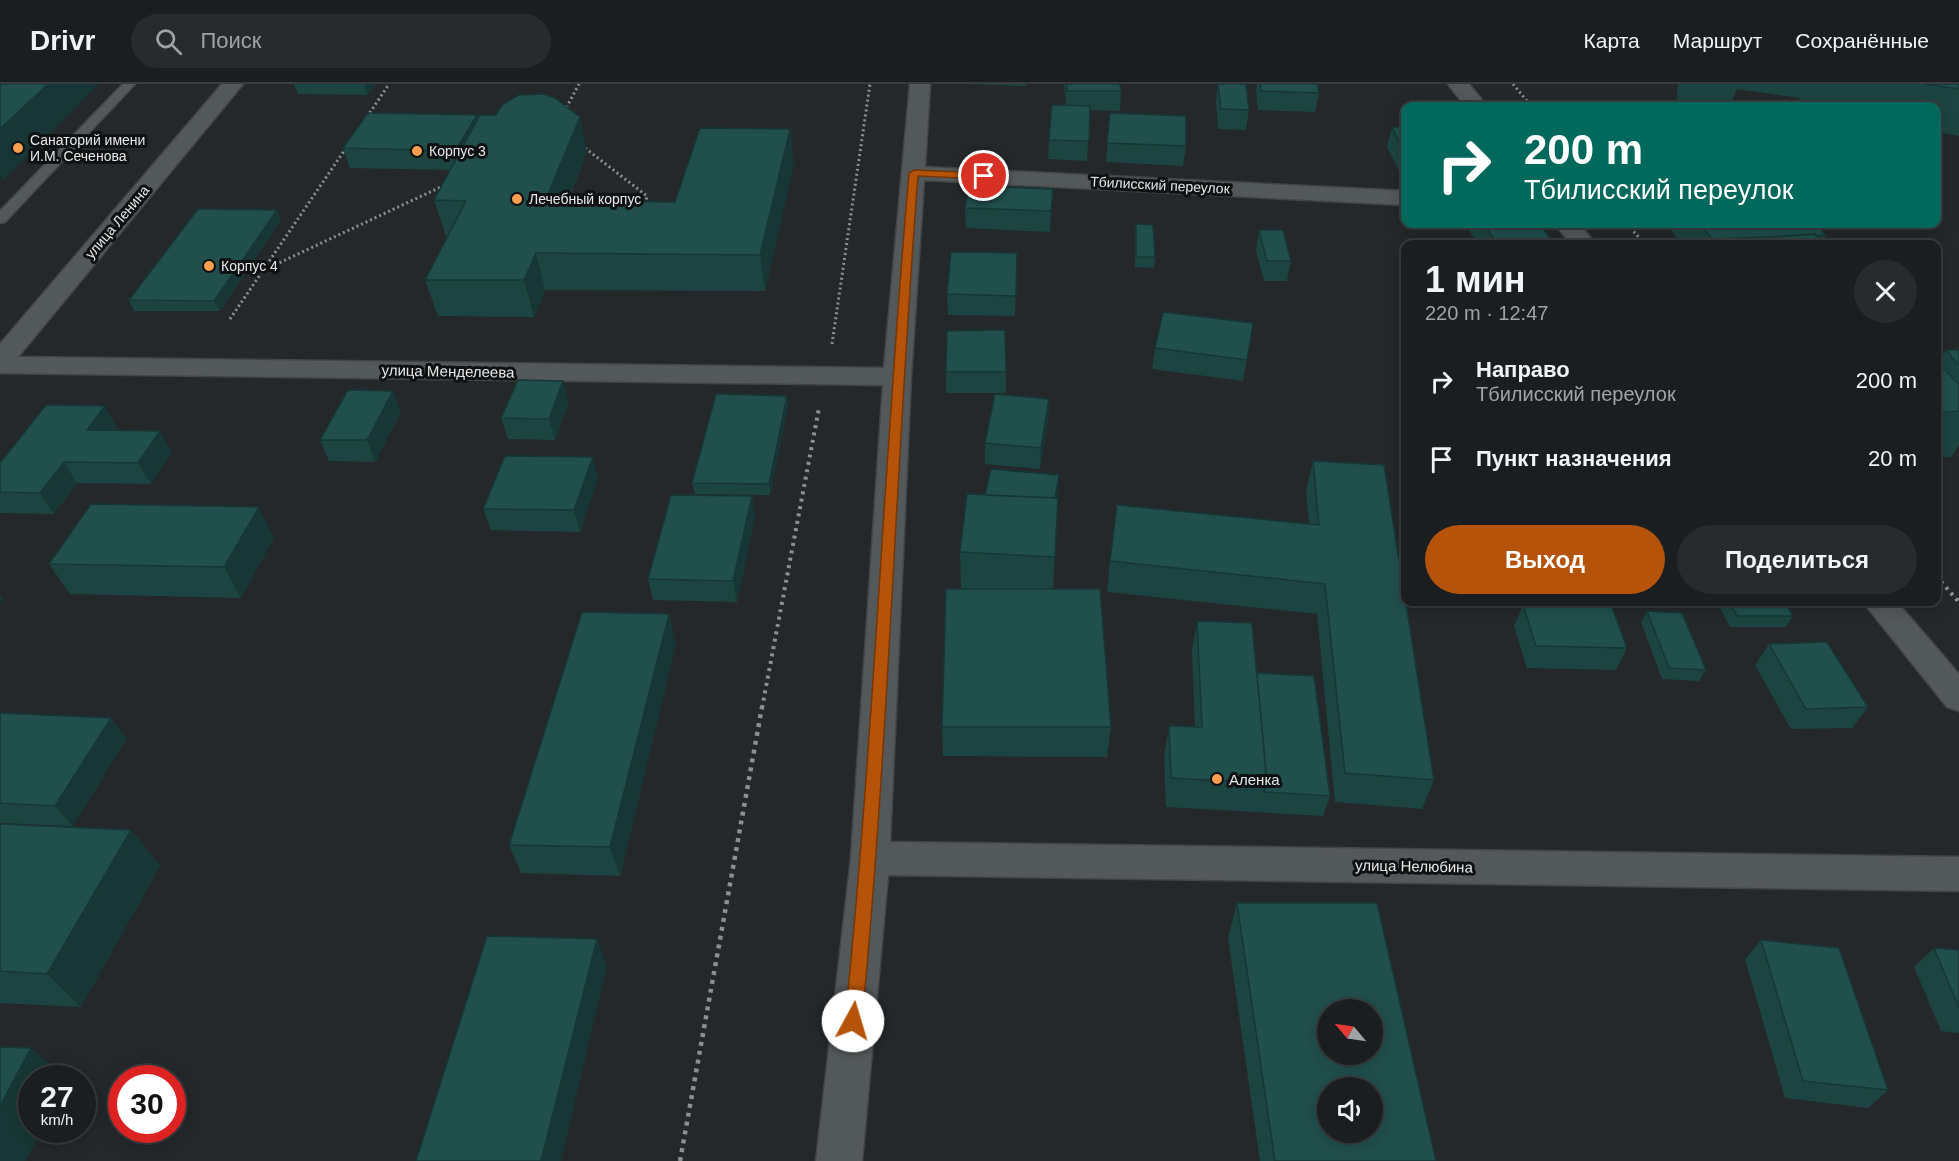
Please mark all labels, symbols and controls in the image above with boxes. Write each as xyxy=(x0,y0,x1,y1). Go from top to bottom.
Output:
search box xyxy=(131,14,551,68)
text: Drivr xyxy=(30,25,95,56)
icon: search xyxy=(152,25,185,58)
text: Поиск xyxy=(200,28,261,53)
text: Карта xyxy=(1584,29,1640,52)
text: Маршрут xyxy=(1673,29,1762,52)
text: Сохранённые xyxy=(1795,29,1929,52)
icon: right xyxy=(1425,126,1503,204)
text: 200 m xyxy=(1524,126,1643,173)
place label: Санаторий имени И.М. Сеченова xyxy=(30,132,145,164)
marker: Санаторий имени И.М. Сеченова xyxy=(11,141,25,155)
place label: Корпус 3 xyxy=(429,143,486,159)
marker: Корпус 3 xyxy=(410,144,424,158)
pin xyxy=(958,150,1009,201)
icon: arrive xyxy=(967,159,1000,192)
street label: Тбилисский переулок xyxy=(1090,173,1231,197)
text: Тбилисский переулок xyxy=(1524,175,1794,205)
street label: улица Ленина xyxy=(82,182,152,262)
place label: Лечебный корпус xyxy=(529,191,641,207)
marker: Лечебный корпус xyxy=(510,192,524,206)
place label: Корпус 4 xyxy=(221,258,278,274)
marker: Корпус 4 xyxy=(202,259,216,273)
text: 1 мин xyxy=(1425,259,1526,300)
button: close xyxy=(1854,260,1917,323)
text: 220 m · 12:47 xyxy=(1425,302,1548,324)
text: Направо xyxy=(1476,357,1570,382)
street label: улица Менделеева xyxy=(381,361,515,381)
icon: right xyxy=(1425,365,1458,398)
text: 200 m xyxy=(1856,368,1917,393)
text: Тбилисский переулок xyxy=(1476,383,1676,405)
icon: arrive xyxy=(1425,443,1458,476)
text: Пункт назначения xyxy=(1476,446,1672,471)
text: 20 m xyxy=(1868,446,1917,471)
button: Выход xyxy=(1425,525,1665,594)
button: Поделиться xyxy=(1677,525,1917,594)
place label: Аленка xyxy=(1229,771,1280,788)
marker: Аленка xyxy=(1210,772,1224,786)
street label: улица Нелюбина xyxy=(1355,856,1474,876)
position arrow xyxy=(821,989,885,1053)
north arrow xyxy=(1317,999,1383,1065)
map controls xyxy=(1317,999,1383,1143)
speed limit sign: 30 xyxy=(108,1065,186,1143)
button: sound xyxy=(1317,1077,1383,1143)
text: 27 xyxy=(40,1080,74,1113)
text: km/h xyxy=(41,1111,73,1128)

